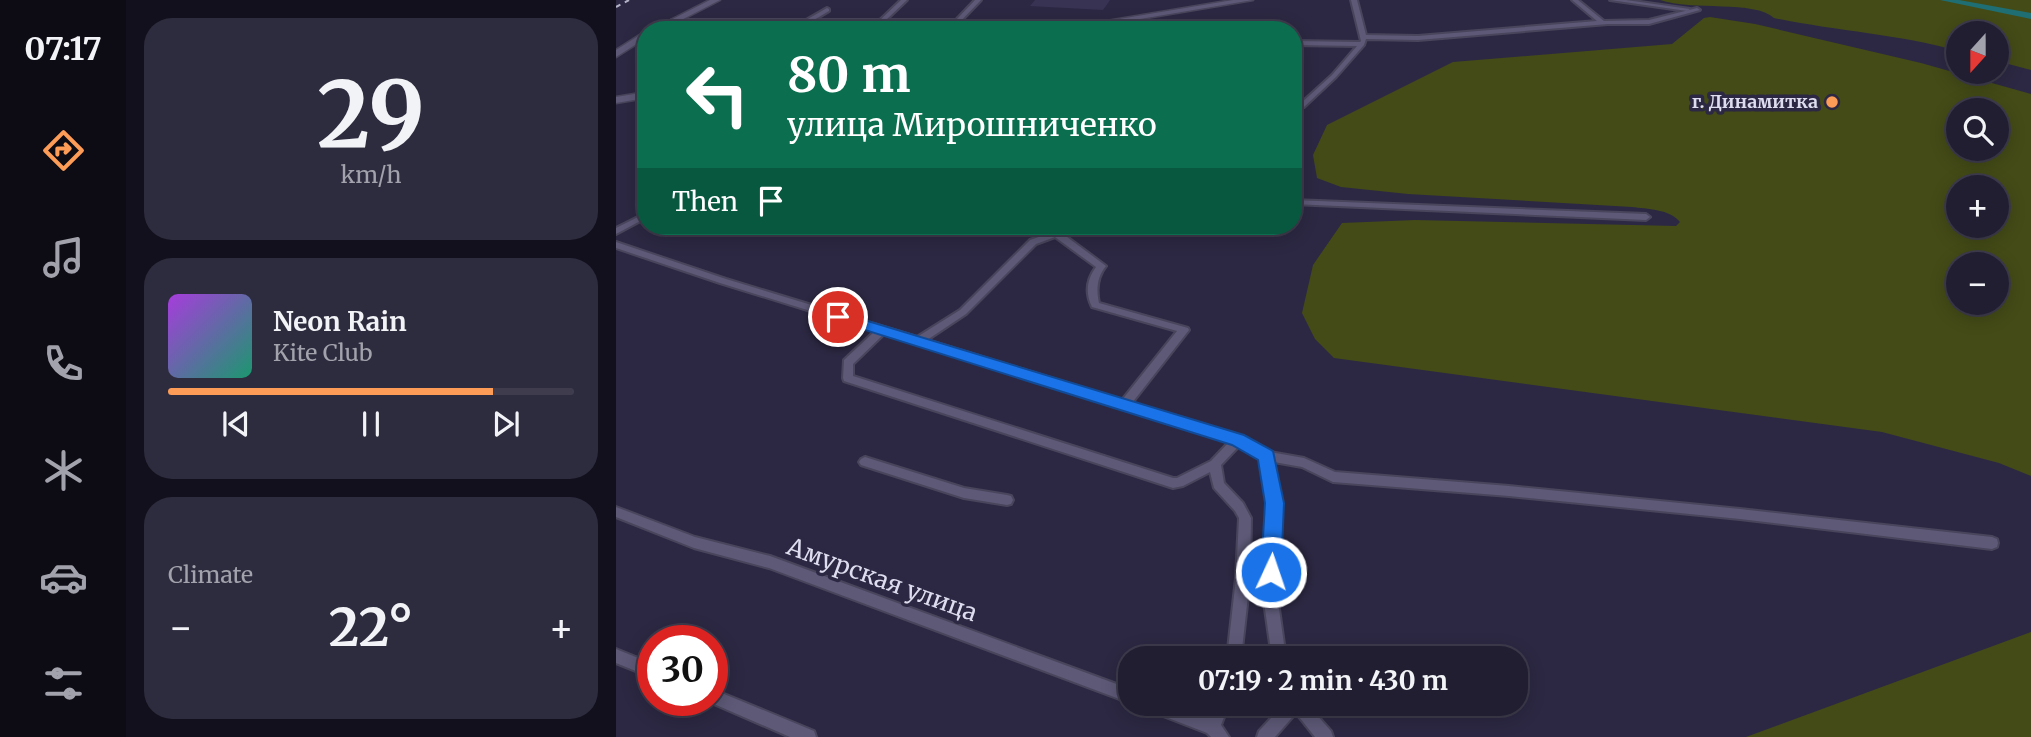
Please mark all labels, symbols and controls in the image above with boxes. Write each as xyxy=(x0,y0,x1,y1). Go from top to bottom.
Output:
north arrow xyxy=(1946,21,2009,84)
map controls xyxy=(1946,21,2009,315)
text: 07:17 xyxy=(24,29,102,69)
text: 80 m xyxy=(787,44,910,105)
icon: left xyxy=(672,49,763,140)
text: 29 xyxy=(317,57,425,172)
place label: г. Динамитка xyxy=(1692,90,1818,113)
marker: г. Динамитка xyxy=(1824,94,1840,110)
button: search xyxy=(1946,98,2009,161)
text: улица Мирошниченко xyxy=(787,105,1157,145)
icon: directions xyxy=(39,126,88,175)
text: km/h xyxy=(341,160,401,189)
button: + xyxy=(1946,175,2009,238)
icon: arrive xyxy=(752,182,790,220)
text: Then xyxy=(672,185,738,218)
icon: music xyxy=(39,233,88,282)
button: − xyxy=(1946,252,2009,315)
pin xyxy=(808,287,868,347)
icon: arrive xyxy=(819,298,857,336)
text: Neon Rain xyxy=(273,305,407,338)
text: Kite Club xyxy=(273,338,372,367)
icon: phone xyxy=(39,339,88,388)
icon: previous xyxy=(217,405,255,443)
icon: pause xyxy=(352,405,390,443)
icon: next xyxy=(487,405,525,443)
icon: climate xyxy=(39,446,88,495)
street label: Амурская улица xyxy=(782,530,982,628)
position arrow xyxy=(1234,535,1308,609)
icon: car xyxy=(39,553,88,602)
text: Climate xyxy=(168,560,253,589)
text: 22° xyxy=(329,595,413,660)
text: − xyxy=(168,604,193,651)
text: + xyxy=(549,604,574,651)
speed limit sign: 30 xyxy=(637,625,728,716)
icon: filters xyxy=(39,659,88,708)
text: 07:19 · 2 min · 430 m xyxy=(1198,664,1448,697)

